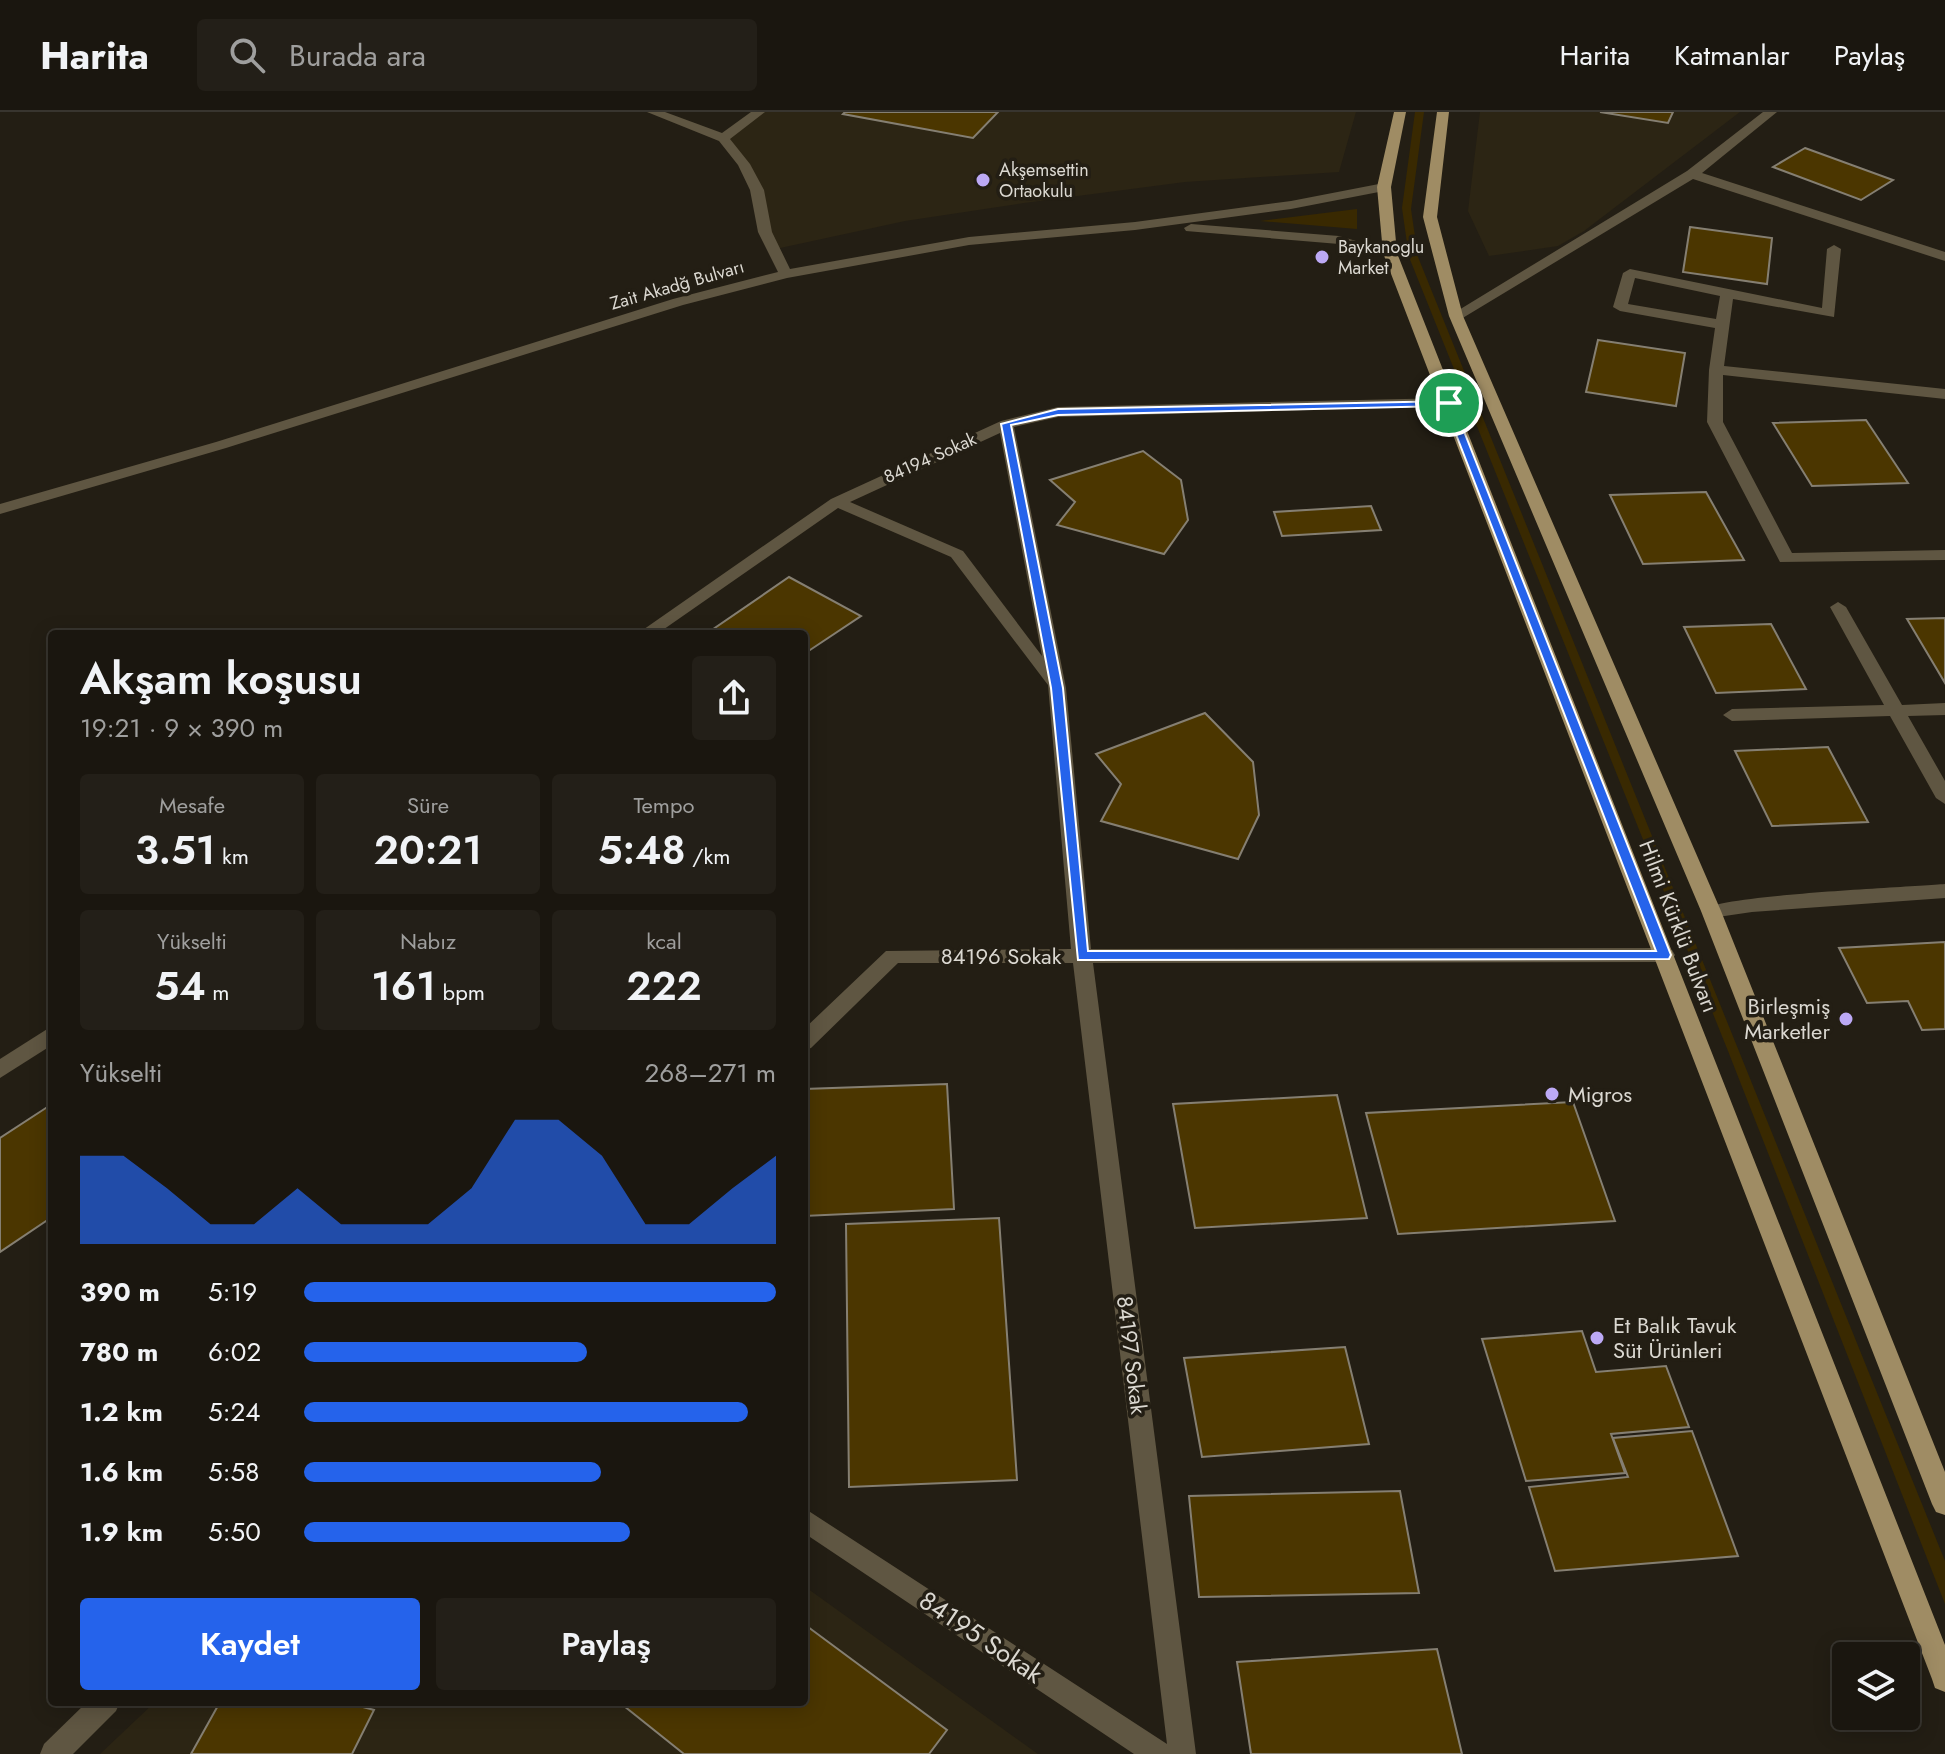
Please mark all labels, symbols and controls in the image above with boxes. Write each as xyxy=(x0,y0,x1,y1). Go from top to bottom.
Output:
search box xyxy=(197,19,757,91)
text: Harita xyxy=(40,28,149,83)
icon: search xyxy=(225,33,269,77)
text: Burada ara xyxy=(289,34,426,77)
text: Harita xyxy=(1560,35,1630,76)
text: Katmanlar xyxy=(1674,35,1790,76)
text: Paylaş xyxy=(1834,35,1905,76)
place label: Akşemsettin Ortaokulu xyxy=(999,157,1089,204)
marker: Akşemsettin Ortaokulu xyxy=(974,171,992,189)
place label: Baykanoglu Market xyxy=(1338,234,1424,281)
marker: Baykanoglu Market xyxy=(1313,248,1331,266)
street label: Zait Akadğ Bulvarı xyxy=(607,253,747,317)
pin xyxy=(1415,369,1483,437)
icon: arrive xyxy=(1427,381,1471,425)
street label: 84194 Sokak xyxy=(880,426,981,490)
text: Akşam koşusu xyxy=(80,647,362,711)
button: share xyxy=(692,656,776,740)
text: 19:21 · 9 × 390 m xyxy=(80,709,283,747)
text: Mesafe xyxy=(159,789,225,821)
text: Süre xyxy=(407,789,449,821)
text: Tempo xyxy=(633,789,695,821)
text: 3.51 xyxy=(135,821,215,879)
text: 20:21 xyxy=(374,821,482,879)
text: 5:48 xyxy=(598,821,686,879)
street label: Hilmi Kürklü Bulvarı xyxy=(1631,835,1727,1017)
text: km xyxy=(215,840,249,872)
text: /km xyxy=(686,840,730,872)
text: Yükselti xyxy=(157,925,227,957)
text: Nabız xyxy=(400,925,456,957)
text: kcal xyxy=(646,925,682,957)
street label: 84196 Sokak xyxy=(941,940,1062,972)
text: 54 xyxy=(154,957,206,1015)
text: 161 xyxy=(371,957,436,1015)
text: 222 xyxy=(626,957,702,1015)
text: m xyxy=(206,976,230,1008)
text: bpm xyxy=(436,976,485,1008)
place label: Birleşmiş Marketler xyxy=(1744,990,1830,1047)
marker: Birleşmiş Marketler xyxy=(1837,1010,1855,1028)
text: Yükselti xyxy=(80,1054,163,1092)
text: 268–271 m xyxy=(645,1054,776,1092)
place label: Migros xyxy=(1568,1078,1632,1110)
marker: Migros xyxy=(1543,1085,1561,1103)
text: 390 m xyxy=(80,1273,160,1311)
text: 5:19 xyxy=(208,1273,257,1311)
street label: 84197 Sokak xyxy=(1109,1294,1155,1416)
place label: Et Balık Tavuk Süt Ürünleri xyxy=(1613,1309,1737,1366)
marker: Et Balık Tavuk Süt Ürünleri xyxy=(1588,1329,1606,1347)
text: 780 m xyxy=(80,1333,158,1371)
text: 6:02 xyxy=(208,1333,261,1371)
text: 1.2 km xyxy=(80,1393,163,1431)
text: 5:24 xyxy=(208,1393,260,1431)
text: 1.6 km xyxy=(80,1453,163,1491)
text: 5:58 xyxy=(208,1453,259,1491)
text: 1.9 km xyxy=(80,1513,163,1551)
text: 5:50 xyxy=(208,1513,261,1551)
street label: 84195 Sokak xyxy=(911,1581,1051,1693)
button: Kaydet xyxy=(80,1598,420,1690)
button: Paylaş xyxy=(436,1598,776,1690)
map controls xyxy=(1832,1642,1920,1730)
button: layers xyxy=(1832,1642,1920,1730)

